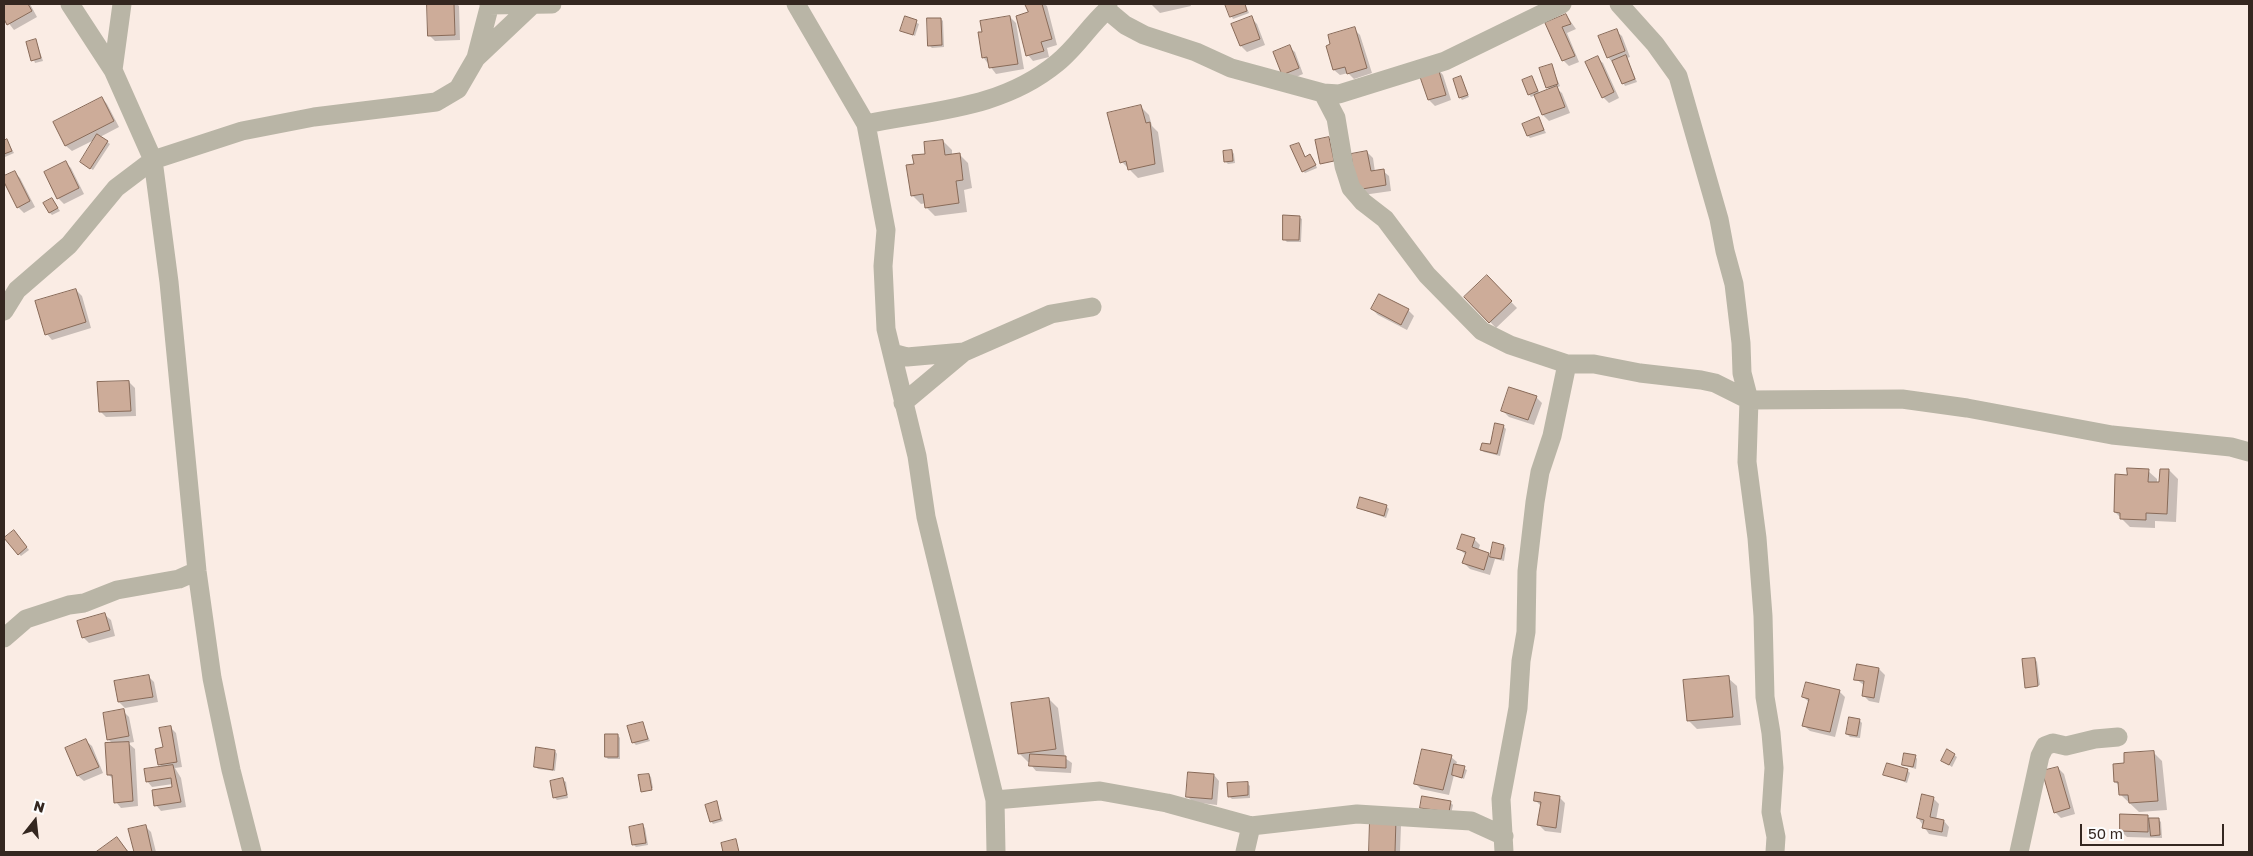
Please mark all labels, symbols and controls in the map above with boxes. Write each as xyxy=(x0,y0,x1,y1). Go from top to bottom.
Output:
north arrow xyxy=(10,796,60,846)
text: N xyxy=(32,796,47,816)
scale bar xyxy=(2083,814,2227,846)
text: 50 m xyxy=(2088,824,2123,842)

